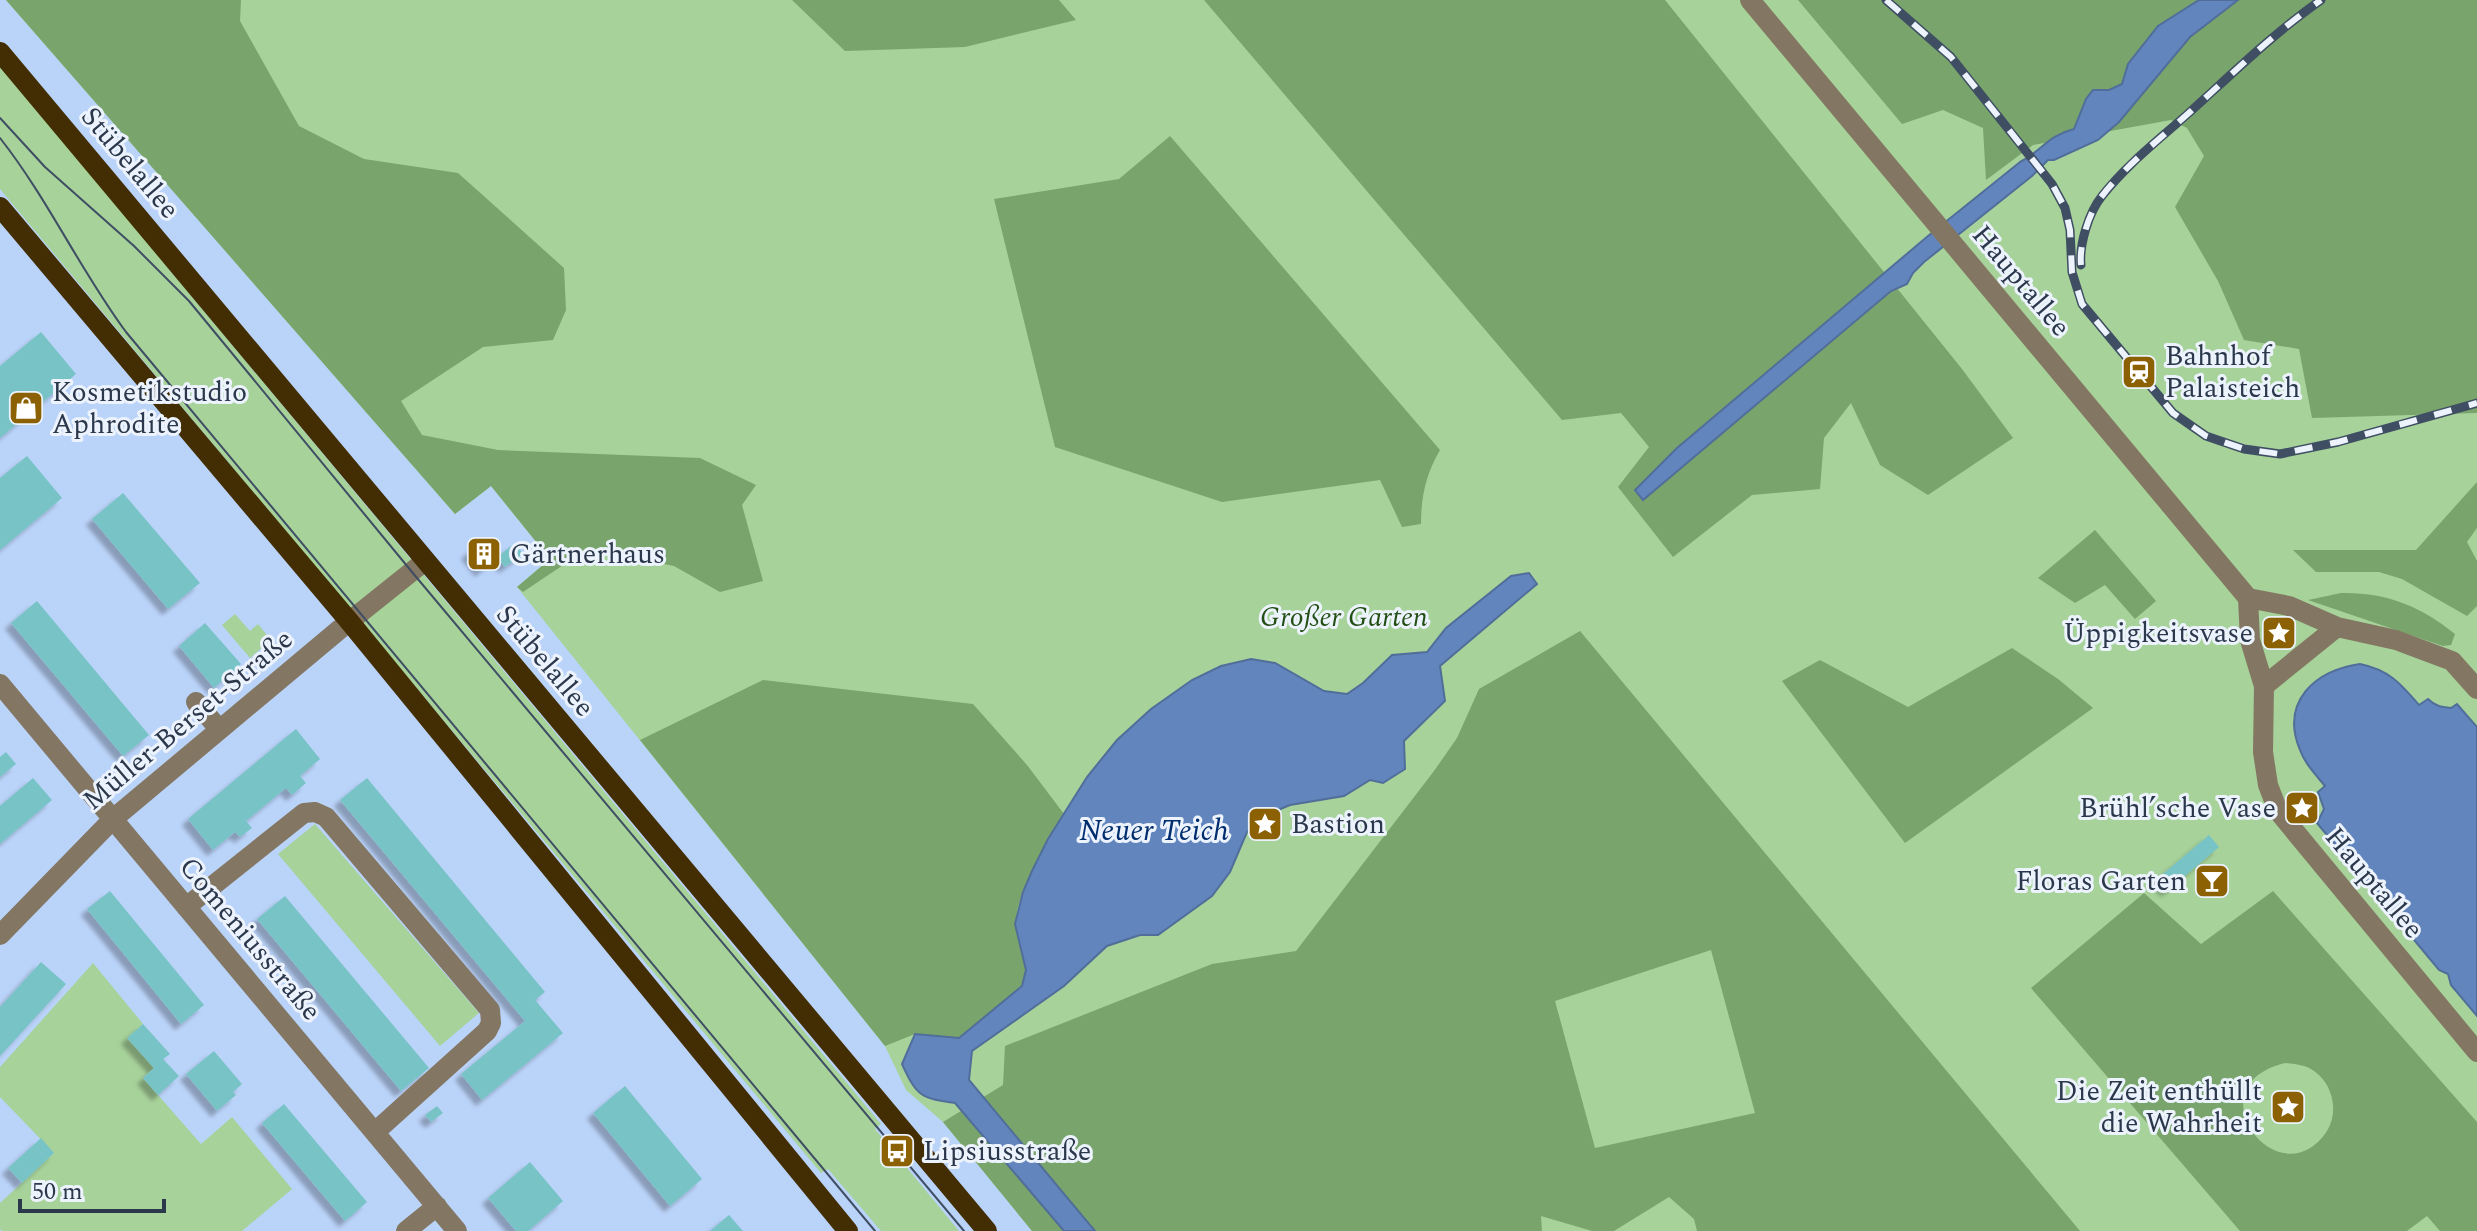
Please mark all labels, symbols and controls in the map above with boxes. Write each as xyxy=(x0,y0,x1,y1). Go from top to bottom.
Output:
street label: Stübelallee xyxy=(70,97,190,229)
street label: Hauptallee xyxy=(1961,215,2081,347)
place label: Bahnhof Palaisteich xyxy=(2165,335,2300,410)
station icon: Bahnhof Palaisteich xyxy=(2120,353,2158,391)
place label: Kosmetikstudio Aphrodite xyxy=(52,371,247,446)
shop icon: Kosmetikstudio Aphrodite xyxy=(7,389,45,427)
place label: Gärtnerhaus xyxy=(510,533,665,576)
building icon: Gärtnerhaus xyxy=(465,535,503,573)
street label: Stübelallee xyxy=(485,595,605,727)
park label: Großer Garten xyxy=(1260,596,1428,639)
place label: Üppigkeitsvase xyxy=(2063,612,2253,655)
place icon: Üppigkeitsvase xyxy=(2260,614,2298,652)
street label: Müller-Berset-Straße xyxy=(73,619,303,821)
place label: Brühl’sche Vase xyxy=(2079,787,2276,830)
place icon: Brühl’sche Vase xyxy=(2283,789,2321,827)
place label: Bastion xyxy=(1291,803,1385,846)
place icon: Bastion xyxy=(1246,805,1284,843)
water label: Neuer Teich xyxy=(1079,808,1229,854)
street label: Hauptallee xyxy=(2314,817,2434,949)
street label: Comeniusstraße xyxy=(168,847,332,1031)
place label: Floras Garten xyxy=(2016,860,2186,903)
bar icon: Floras Garten xyxy=(2193,862,2231,900)
place label: Die Zeit enthüllt die Wahrheit xyxy=(2056,1070,2262,1145)
place icon: Die Zeit enthüllt die Wahrheit xyxy=(2269,1088,2307,1126)
place label: Lipsiusstraße xyxy=(923,1130,1091,1173)
bus stop icon: Lipsiusstraße xyxy=(878,1132,916,1170)
scale bar xyxy=(20,1163,164,1213)
text: 50 m xyxy=(32,1174,83,1210)

